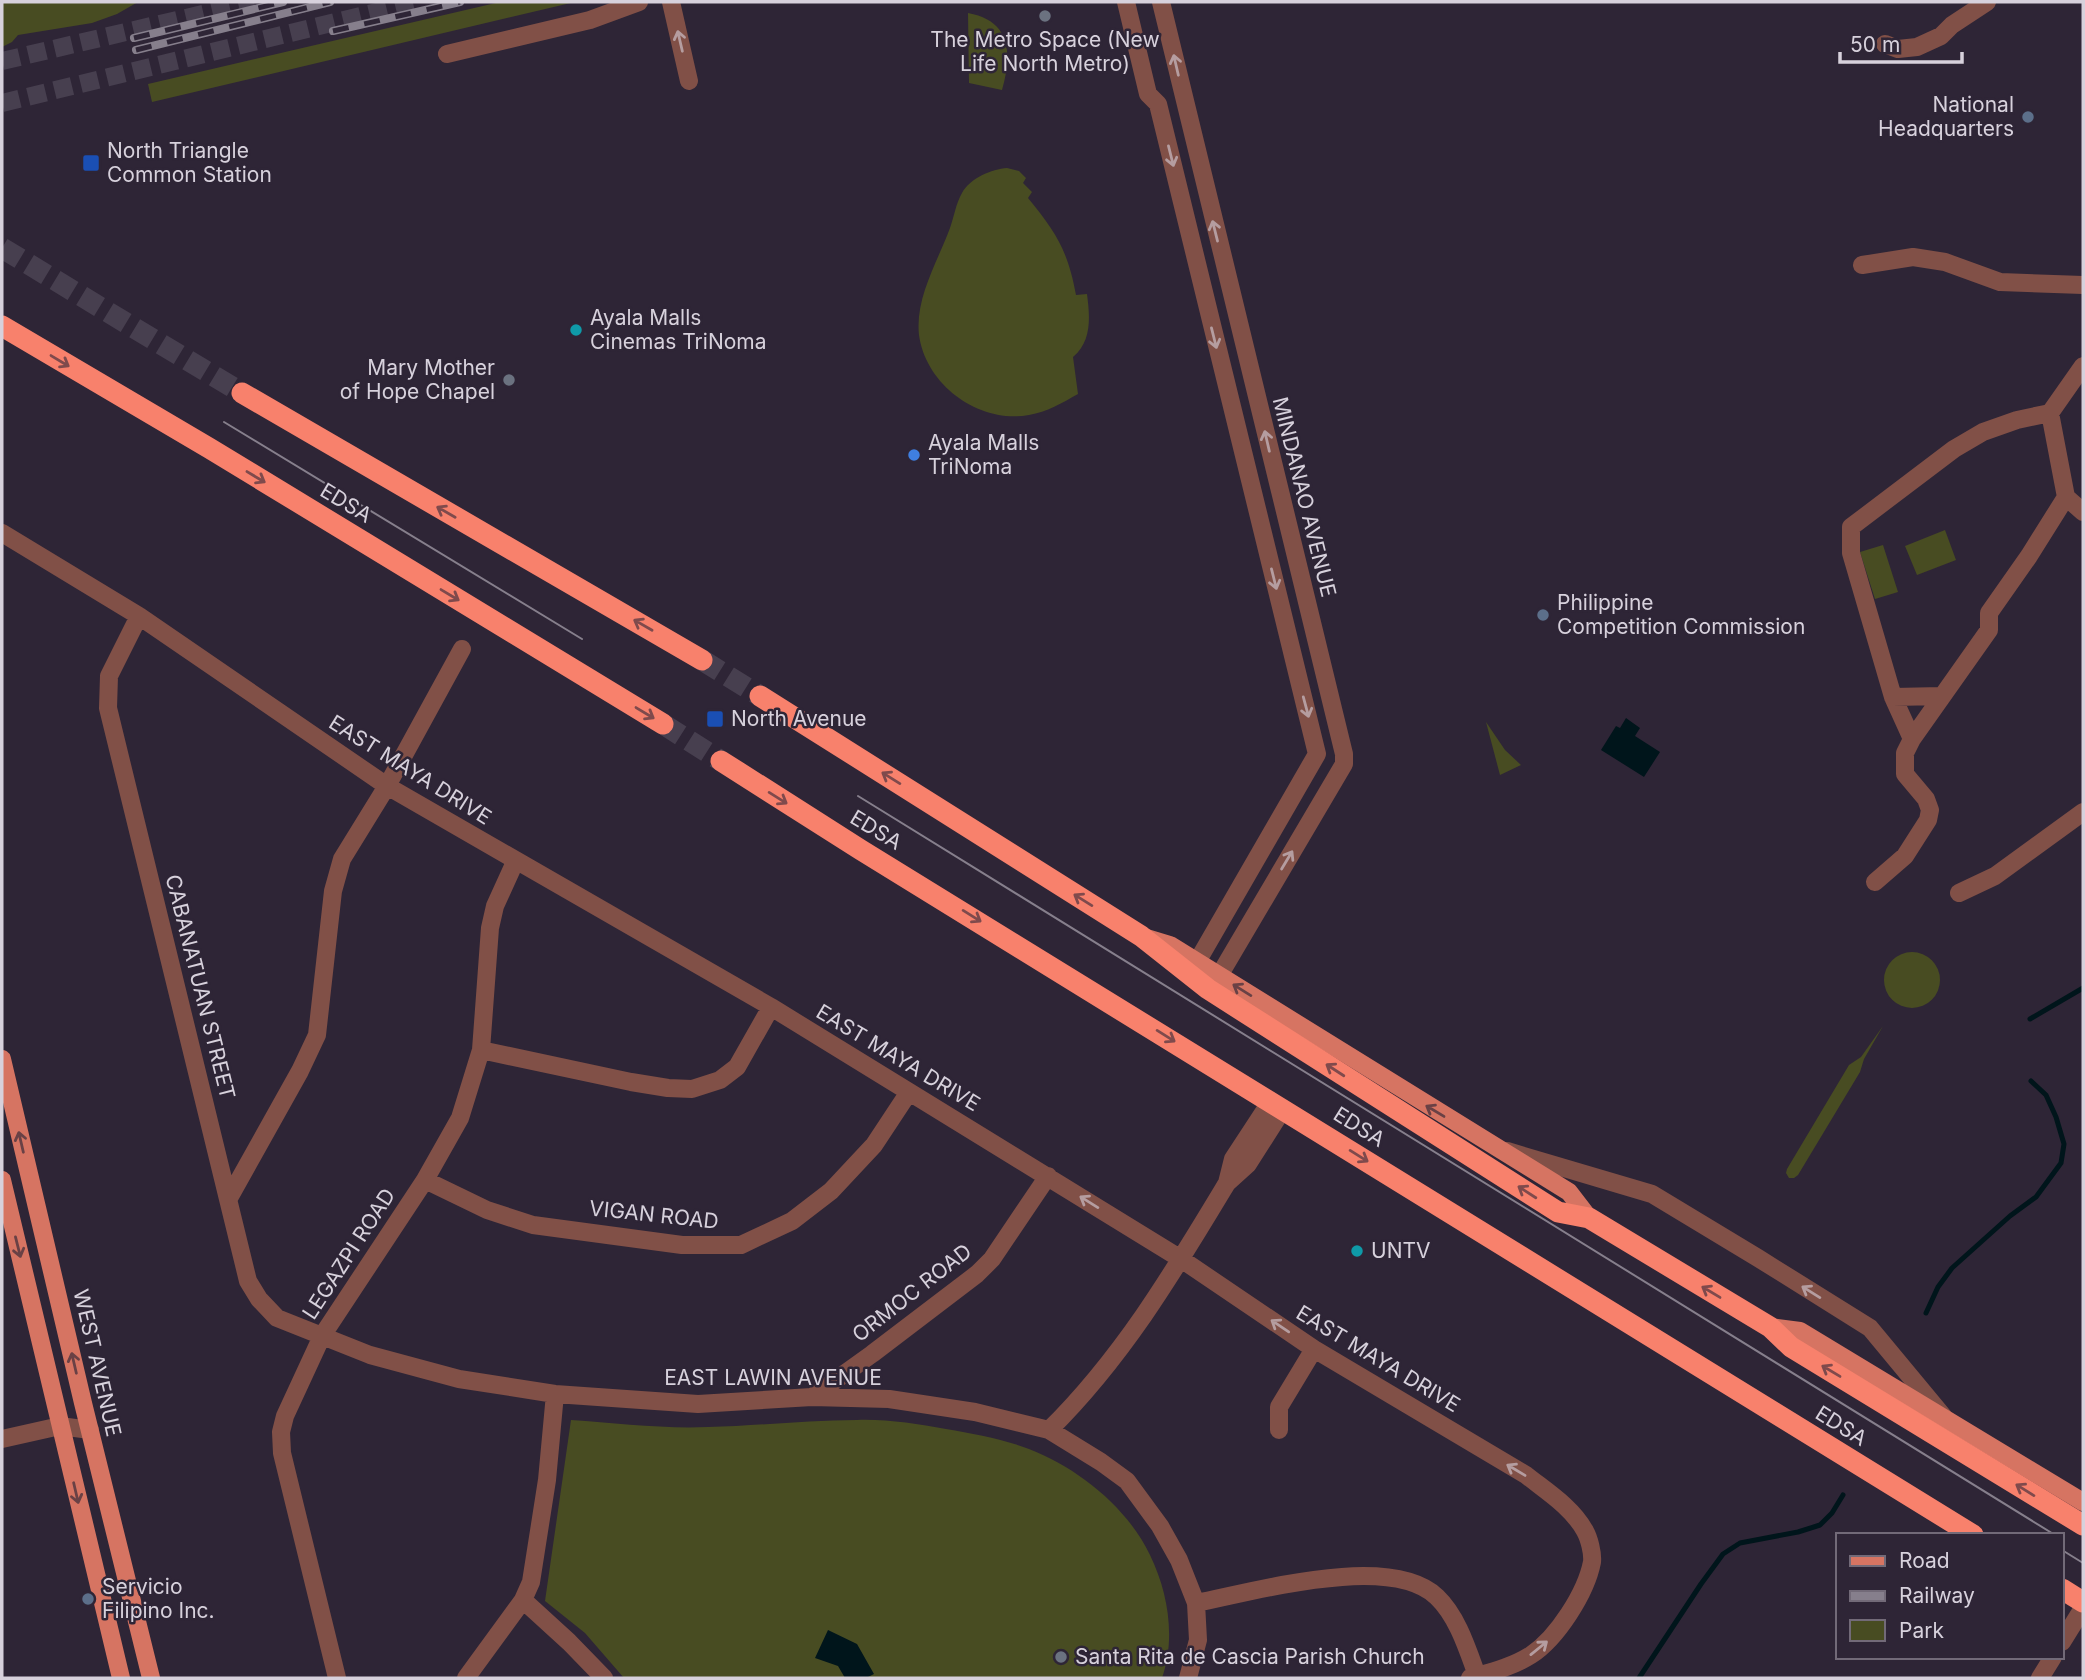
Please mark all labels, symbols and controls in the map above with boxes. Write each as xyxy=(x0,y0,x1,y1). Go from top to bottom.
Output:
marker: The Metro Space (New Life North Metro) xyxy=(1037,8,1053,24)
scale bar xyxy=(1840,21,1962,65)
place label: The Metro Space (New Life North Metro) xyxy=(930,27,1160,76)
one-way arrow xyxy=(673,30,686,53)
text: 50 m xyxy=(1850,32,1900,57)
one-way arrow xyxy=(1168,54,1182,77)
place label: National Headquarters xyxy=(1878,92,2014,141)
marker: National Headquarters xyxy=(2020,109,2036,125)
place label: North Triangle Common Station xyxy=(107,138,272,187)
one-way arrow xyxy=(1165,145,1178,167)
marker: North Triangle Common Station xyxy=(81,153,101,173)
one-way arrow xyxy=(1208,220,1221,242)
place label: Ayala Malls Cinemas TriNoma xyxy=(590,305,767,354)
marker: Ayala Malls Cinemas TriNoma xyxy=(568,322,584,338)
one-way arrow xyxy=(1208,326,1222,349)
one-way arrow xyxy=(50,354,70,368)
place label: Mary Mother of Hope Chapel xyxy=(340,355,495,404)
marker: Mary Mother of Hope Chapel xyxy=(501,372,517,388)
street label: MINDANAO AVENUE xyxy=(1268,394,1341,599)
place label: Ayala Malls TriNoma xyxy=(928,430,1039,479)
one-way arrow xyxy=(1259,430,1273,453)
marker: Ayala Malls TriNoma xyxy=(906,447,922,463)
one-way arrow xyxy=(245,470,265,484)
street label: EDSA xyxy=(316,478,377,528)
one-way arrow xyxy=(437,504,457,518)
one-way arrow xyxy=(1268,568,1281,590)
one-way arrow xyxy=(440,589,460,603)
place label: Philippine Competition Commission xyxy=(1557,590,1805,639)
marker: Philippine Competition Commission xyxy=(1535,607,1551,623)
one-way arrow xyxy=(634,618,654,632)
one-way arrow xyxy=(1300,695,1313,717)
place label: North Avenue xyxy=(731,706,867,731)
one-way arrow xyxy=(634,707,654,721)
marker: North Avenue xyxy=(705,709,725,729)
street label: EAST MAYA DRIVE xyxy=(325,710,496,830)
one-way arrow xyxy=(881,771,901,785)
one-way arrow xyxy=(768,791,788,805)
street label: EDSA xyxy=(846,805,907,855)
one-way arrow xyxy=(1280,851,1294,871)
street label: CABANATUAN STREET xyxy=(160,872,240,1102)
one-way arrow xyxy=(1074,892,1093,907)
one-way arrow xyxy=(962,910,982,924)
one-way arrow xyxy=(1233,983,1253,997)
street label: EAST MAYA DRIVE xyxy=(812,999,985,1116)
one-way arrow xyxy=(1155,1030,1175,1044)
one-way arrow xyxy=(1326,1062,1345,1077)
street label: EDSA xyxy=(1329,1101,1390,1152)
one-way arrow xyxy=(1426,1104,1446,1118)
one-way arrow xyxy=(14,1131,28,1154)
one-way arrow xyxy=(1349,1149,1369,1163)
street label: LEGAZPI ROAD xyxy=(297,1184,400,1324)
one-way arrow xyxy=(1517,1185,1537,1199)
street label: VIGAN ROAD xyxy=(588,1195,720,1234)
one-way arrow xyxy=(1080,1195,1100,1209)
one-way arrow xyxy=(12,1235,25,1257)
street label: ORMOC ROAD xyxy=(847,1238,976,1347)
place label: UNTV xyxy=(1371,1238,1431,1263)
marker: UNTV xyxy=(1349,1243,1365,1259)
one-way arrow xyxy=(1702,1284,1722,1298)
one-way arrow xyxy=(1802,1285,1822,1299)
street label: WEST AVENUE xyxy=(68,1287,127,1439)
street label: EAST MAYA DRIVE xyxy=(1292,1300,1465,1417)
one-way arrow xyxy=(1271,1319,1290,1334)
one-way arrow xyxy=(67,1352,80,1375)
one-way arrow xyxy=(1821,1364,1841,1378)
street label: EAST LAWIN AVENUE xyxy=(664,1365,882,1390)
street label: EDSA xyxy=(1811,1400,1872,1451)
one-way arrow xyxy=(1507,1462,1527,1476)
one-way arrow xyxy=(70,1481,84,1504)
one-way arrow xyxy=(2016,1482,2036,1496)
legend xyxy=(1836,1533,2064,1659)
text: Road xyxy=(1899,1548,1950,1573)
place label: Servicio Filipino Inc. xyxy=(102,1574,215,1623)
text: Railway xyxy=(1899,1583,1975,1608)
marker: Servicio Filipino Inc. xyxy=(80,1591,96,1607)
text: Park xyxy=(1899,1618,1944,1643)
one-way arrow xyxy=(1529,1640,1547,1656)
place label: Santa Rita de Cascia Parish Church xyxy=(1075,1644,1425,1669)
marker: Santa Rita de Cascia Parish Church xyxy=(1053,1649,1069,1665)

